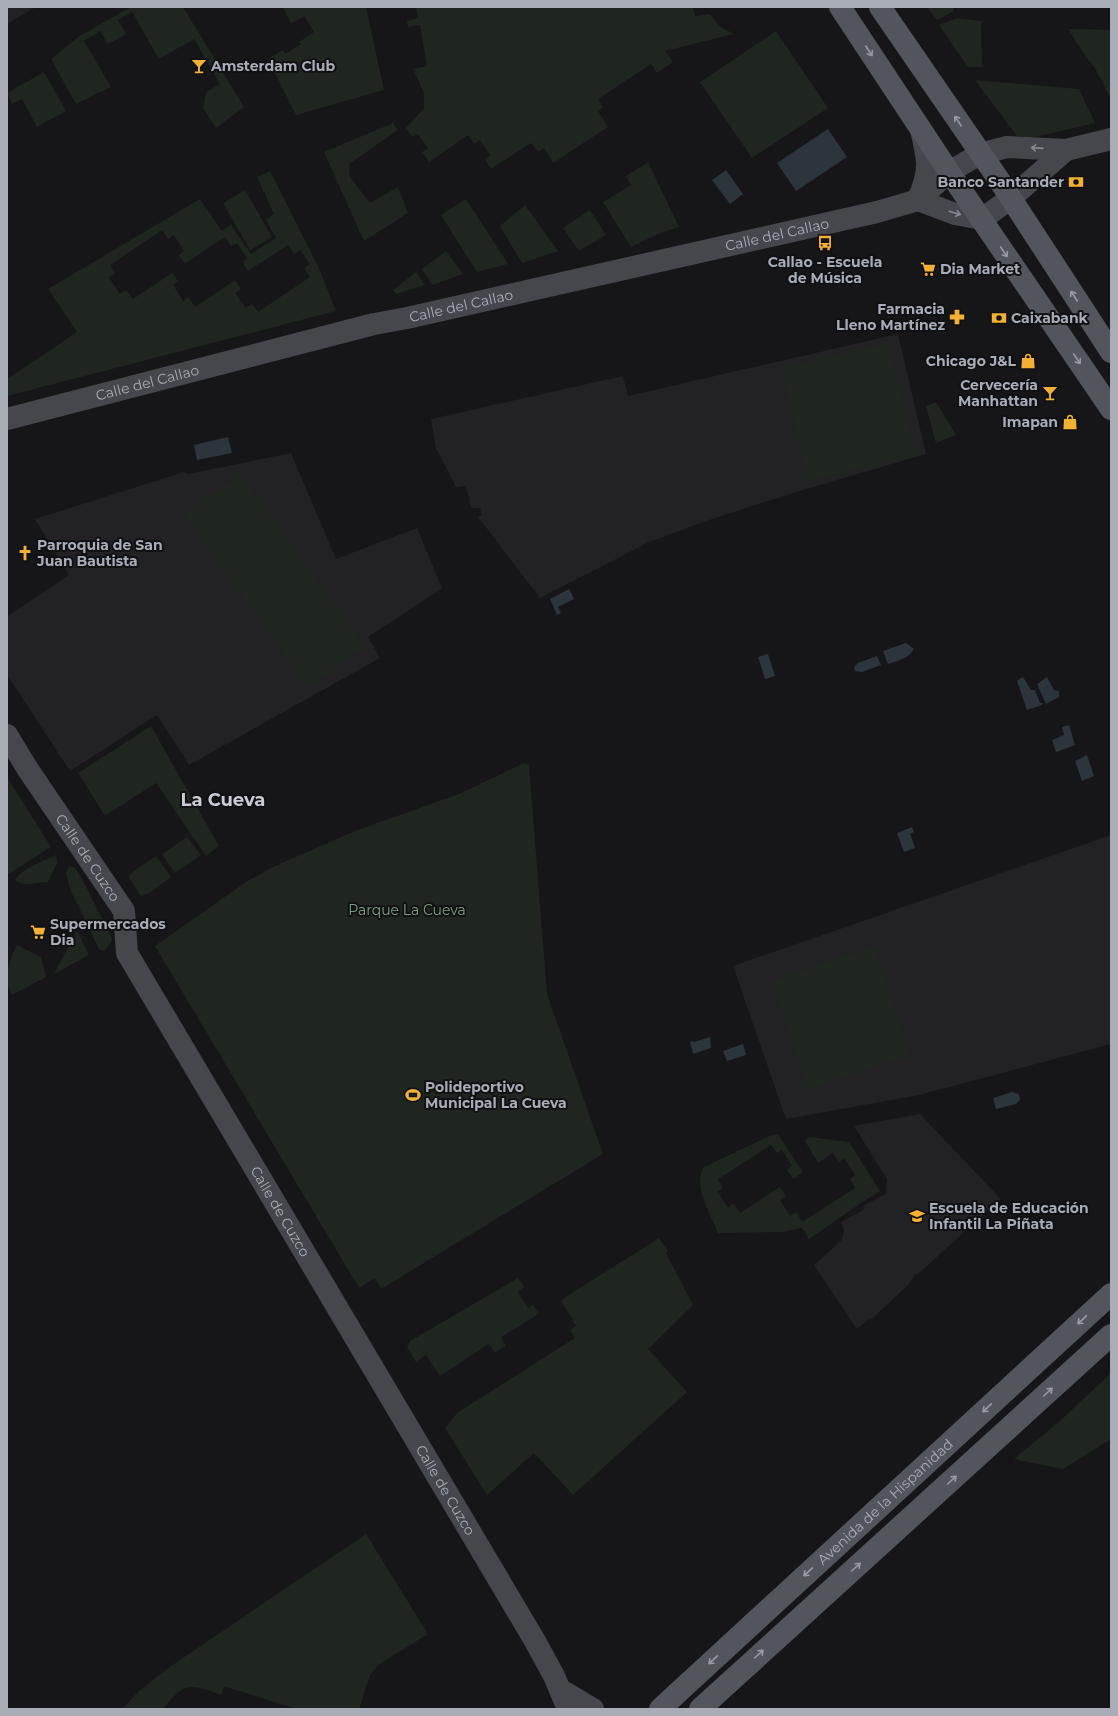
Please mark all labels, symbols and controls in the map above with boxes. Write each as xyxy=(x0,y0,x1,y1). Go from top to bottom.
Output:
one-way arrow xyxy=(865,45,873,56)
bar icon: Amsterdam Club xyxy=(190,57,208,75)
place label: Amsterdam Club xyxy=(210,57,335,75)
one-way arrow xyxy=(954,116,962,127)
one-way arrow xyxy=(1031,145,1044,152)
place label: Banco Santander xyxy=(938,173,1064,191)
bank icon: Banco Santander xyxy=(1067,173,1085,191)
one-way arrow xyxy=(948,210,961,217)
street label: Calle del Callao xyxy=(723,214,831,255)
bus stop icon: Callao - Escuela de Música xyxy=(816,234,834,252)
one-way arrow xyxy=(1000,246,1008,257)
place label: Callao - Escuela de Música xyxy=(768,253,882,287)
supermarket icon: Dia Market xyxy=(919,260,937,278)
place label: Dia Market xyxy=(940,260,1020,278)
street label: Calle del Callao xyxy=(407,285,515,326)
one-way arrow xyxy=(1070,290,1078,302)
place label: Farmacia Lleno Martínez xyxy=(836,300,945,334)
pharmacy icon: Farmacia Lleno Martínez xyxy=(948,308,966,326)
bank icon: Caixabank xyxy=(990,309,1008,327)
place label: Caixabank xyxy=(1011,309,1089,327)
place label: Chicago J&L xyxy=(926,352,1017,370)
shop icon: Chicago J&L xyxy=(1019,352,1037,370)
one-way arrow xyxy=(1073,353,1081,364)
street label: Calle del Callao xyxy=(94,361,201,405)
place label: Cervecería Manhattan xyxy=(958,376,1038,410)
bar icon: Cervecería Manhattan xyxy=(1041,384,1059,402)
place label: Imapan xyxy=(1002,413,1058,431)
shop icon: Imapan xyxy=(1061,413,1079,431)
place label: Parroquia de San Juan Bautista xyxy=(36,536,163,570)
church icon: Parroquia de San Juan Bautista xyxy=(16,544,34,562)
district label: La Cueva xyxy=(181,789,265,811)
street label: Calle de Cuzco xyxy=(52,810,124,905)
park label: Parque La Cueva xyxy=(348,901,466,919)
place label: Supermercados Dia xyxy=(50,915,166,949)
supermarket icon: Supermercados Dia xyxy=(29,923,47,941)
place label: Polideportivo Municipal La Cueva xyxy=(425,1078,567,1112)
sports icon: Polideportivo Municipal La Cueva xyxy=(404,1086,422,1104)
street label: Calle de Cuzco xyxy=(246,1163,314,1260)
place label: Escuela de Educación Infantil La Piñata xyxy=(929,1199,1089,1233)
school or university icon: Escuela de Educación Infantil La Piñata xyxy=(908,1207,926,1225)
one-way arrow xyxy=(1077,1315,1087,1325)
one-way arrow xyxy=(1043,1388,1054,1397)
one-way arrow xyxy=(982,1403,992,1412)
street label: Avenida de la Hispanidad xyxy=(814,1435,957,1569)
street label: Calle de Cuzco xyxy=(412,1442,479,1539)
one-way arrow xyxy=(947,1475,957,1484)
one-way arrow xyxy=(851,1562,861,1572)
one-way arrow xyxy=(803,1567,813,1577)
one-way arrow xyxy=(754,1649,764,1659)
one-way arrow xyxy=(708,1655,718,1665)

